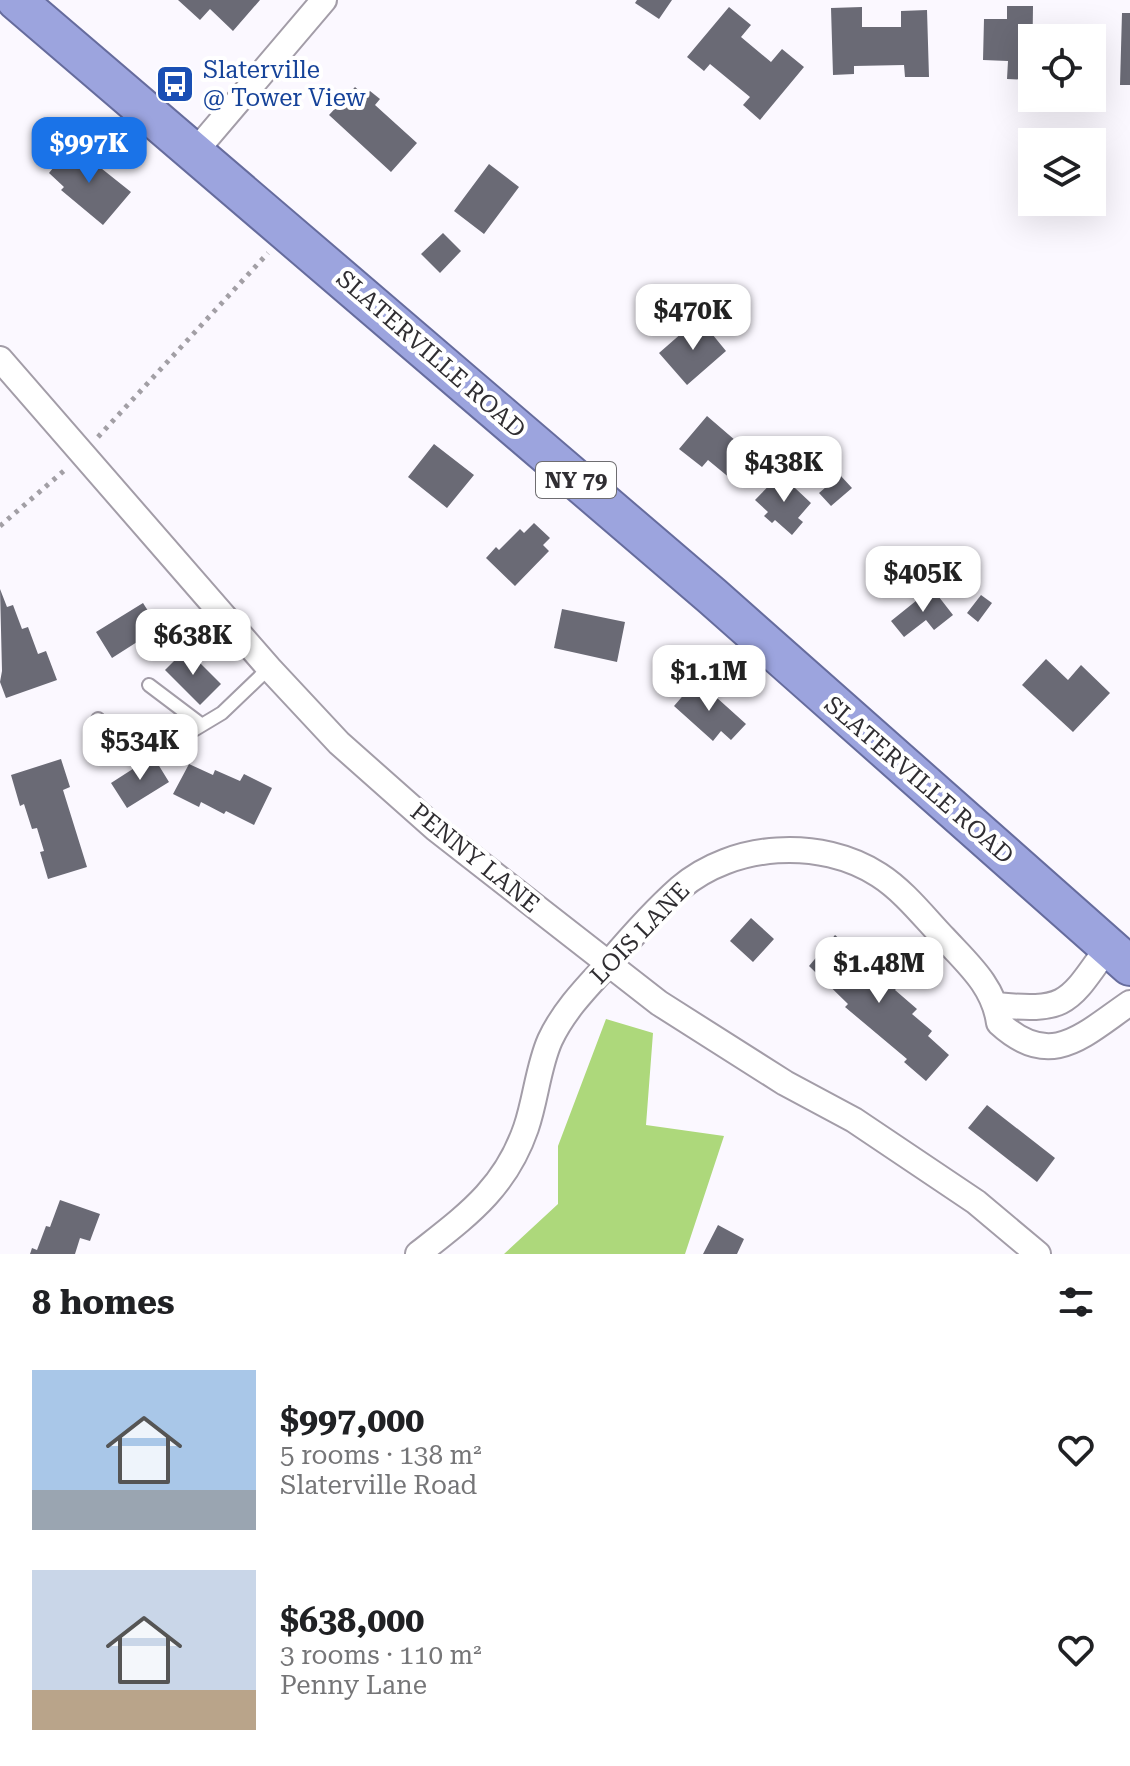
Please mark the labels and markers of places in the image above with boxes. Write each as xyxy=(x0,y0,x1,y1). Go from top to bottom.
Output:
place label: Slaterville @ Tower View xyxy=(203,56,366,112)
bus stop icon: Slaterville @ Tower View xyxy=(154,63,196,105)
pin: $997K xyxy=(33,117,145,185)
pin: $470K xyxy=(637,284,749,352)
pin: $438K xyxy=(728,436,840,504)
pin: $405K xyxy=(867,546,979,614)
pin: $638K xyxy=(137,609,249,677)
pin: $1.1M xyxy=(653,645,765,713)
pin: $534K xyxy=(84,714,196,782)
pin: $1.48M xyxy=(814,937,944,1005)

